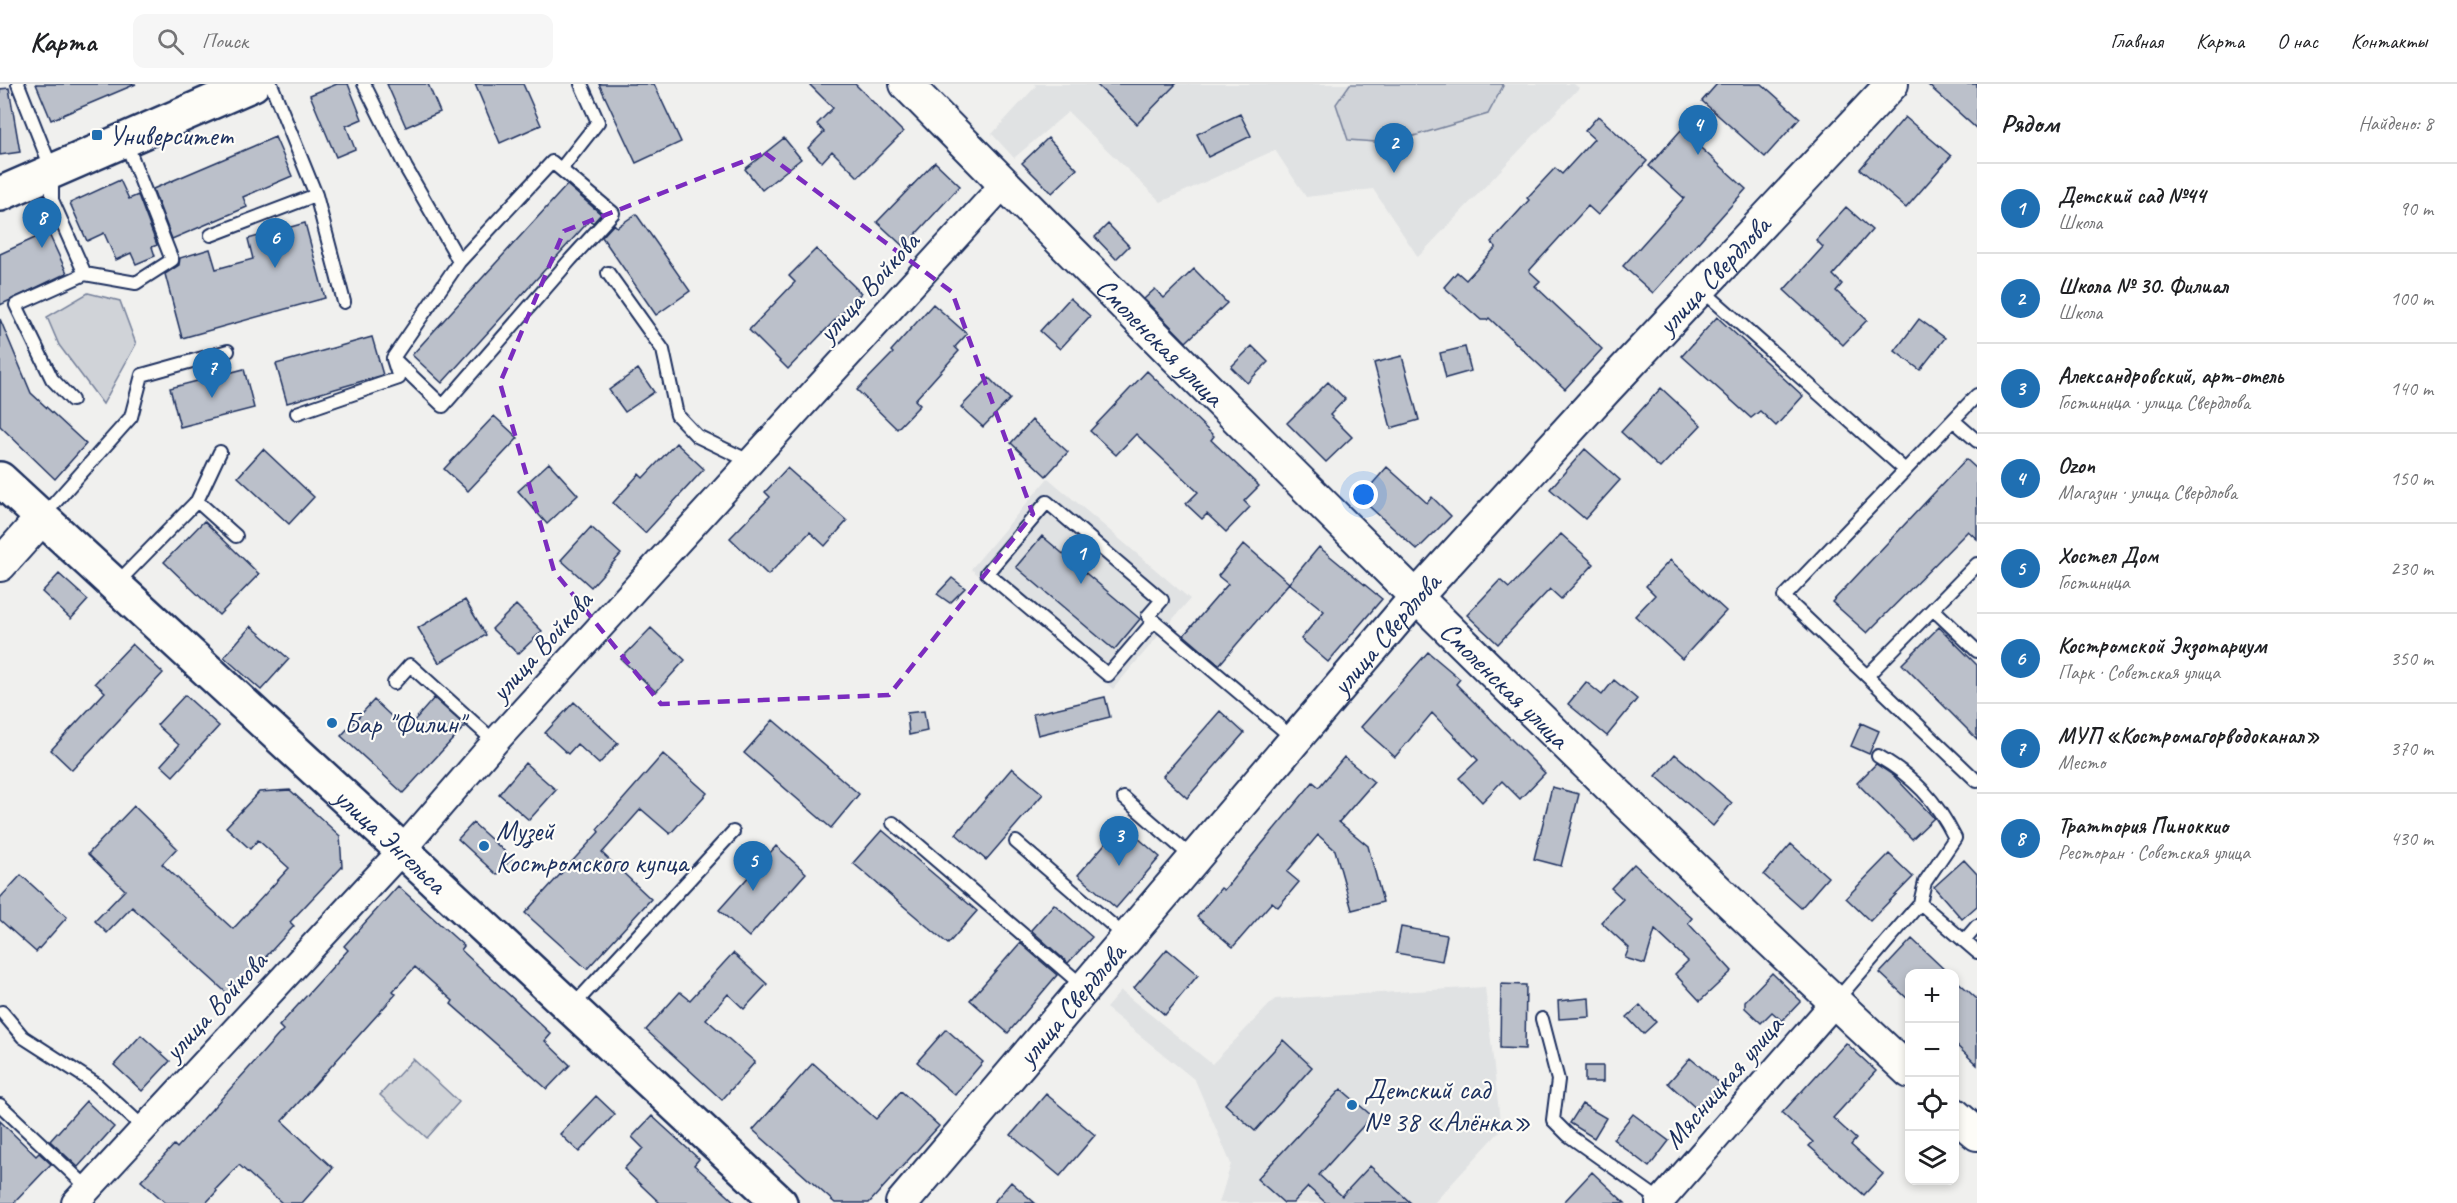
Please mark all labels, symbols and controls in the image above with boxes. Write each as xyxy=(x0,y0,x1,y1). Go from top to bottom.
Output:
search box xyxy=(133,14,553,68)
text: Карта xyxy=(30,24,97,59)
icon: search xyxy=(154,25,187,58)
text: Поиск xyxy=(202,27,248,55)
text: Главная xyxy=(2110,28,2163,54)
text: Карта xyxy=(2196,28,2244,54)
text: О нас xyxy=(2277,28,2318,54)
text: Контакты xyxy=(2351,28,2427,54)
pin: 4 xyxy=(1678,106,1718,155)
text: Рядом xyxy=(2001,107,2059,140)
text: Найдено: 8 xyxy=(2358,111,2433,136)
place label: Университет xyxy=(109,118,234,153)
pin: 2 xyxy=(1374,124,1414,173)
marker: Университет xyxy=(90,128,104,142)
text: Детский сад №44 xyxy=(2058,182,2206,210)
text: 1 xyxy=(2016,196,2025,221)
text: 90 m xyxy=(2399,196,2433,221)
pin: 8 xyxy=(22,198,62,248)
street label: улица Свердлова xyxy=(1648,206,1779,343)
text: Школа xyxy=(2058,210,2102,235)
pin: 6 xyxy=(256,218,294,268)
street label: улица Войкова xyxy=(808,223,928,351)
street label: Смоленская улица xyxy=(1089,270,1233,414)
text: Школа № 30. Филиал xyxy=(2058,272,2228,300)
text: 2 xyxy=(2016,286,2025,311)
text: 100 m xyxy=(2390,286,2433,311)
text: Школа xyxy=(2058,300,2102,325)
pin: 7 xyxy=(192,348,232,398)
text: Александровский, арт-отель xyxy=(2058,362,2283,390)
text: 3 xyxy=(2016,376,2025,401)
text: 140 m xyxy=(2390,376,2433,401)
text: Гостиница · улица Свердлова xyxy=(2058,390,2250,415)
text: Ozon xyxy=(2058,452,2095,480)
text: 4 xyxy=(2016,466,2025,491)
text: 150 m xyxy=(2390,466,2433,491)
your location xyxy=(1349,480,1378,509)
text: Магазин · улица Свердлова xyxy=(2058,480,2237,505)
pin: 1 xyxy=(1062,534,1100,584)
text: Хостел Дом xyxy=(2058,542,2158,570)
text: 5 xyxy=(2016,556,2025,581)
text: 230 m xyxy=(2390,556,2433,581)
street label: улица Свердлова xyxy=(1322,563,1449,703)
text: Гостиница xyxy=(2058,570,2129,595)
street label: улица Войкова xyxy=(481,582,601,710)
street label: Смоленская улица xyxy=(1433,613,1578,757)
text: Костромской Экзотариум xyxy=(2058,632,2266,660)
text: 6 xyxy=(2016,646,2025,671)
text: 350 m xyxy=(2390,646,2433,671)
text: Парк · Советская улица xyxy=(2058,660,2220,685)
place label: Бар "Филин" xyxy=(344,706,470,741)
marker: Бар "Филин" xyxy=(325,716,339,730)
text: МУП «Костромагорводоканал» xyxy=(2058,722,2320,750)
text: 7 xyxy=(2016,736,2025,761)
text: 370 m xyxy=(2390,736,2433,761)
text: Место xyxy=(2058,750,2105,775)
street label: улица Энгельса xyxy=(326,778,456,902)
text: Траттория Пиноккио xyxy=(2058,812,2228,840)
place label: Музей Костромского купца xyxy=(496,813,690,880)
pin: 3 xyxy=(1100,816,1138,866)
text: 8 xyxy=(2016,826,2025,851)
text: 430 m xyxy=(2390,826,2433,851)
marker: Музей Костромского купца xyxy=(477,839,491,853)
text: Ресторан · Советская улица xyxy=(2058,840,2250,865)
pin: 5 xyxy=(734,842,772,891)
street label: улица Свердлова xyxy=(1008,933,1134,1074)
street label: улица Войкова xyxy=(154,943,275,1069)
map controls xyxy=(1905,969,1959,1185)
button: + xyxy=(1905,969,1959,1023)
street label: Мясницкая улица xyxy=(1656,1007,1792,1156)
button: − xyxy=(1905,1023,1959,1077)
place label: Детский сад № 38 «Алёнка» xyxy=(1364,1072,1531,1139)
button: locate xyxy=(1905,1077,1959,1131)
marker: Детский сад № 38 «Алёнка» xyxy=(1345,1098,1359,1112)
button: layers xyxy=(1905,1131,1959,1185)

